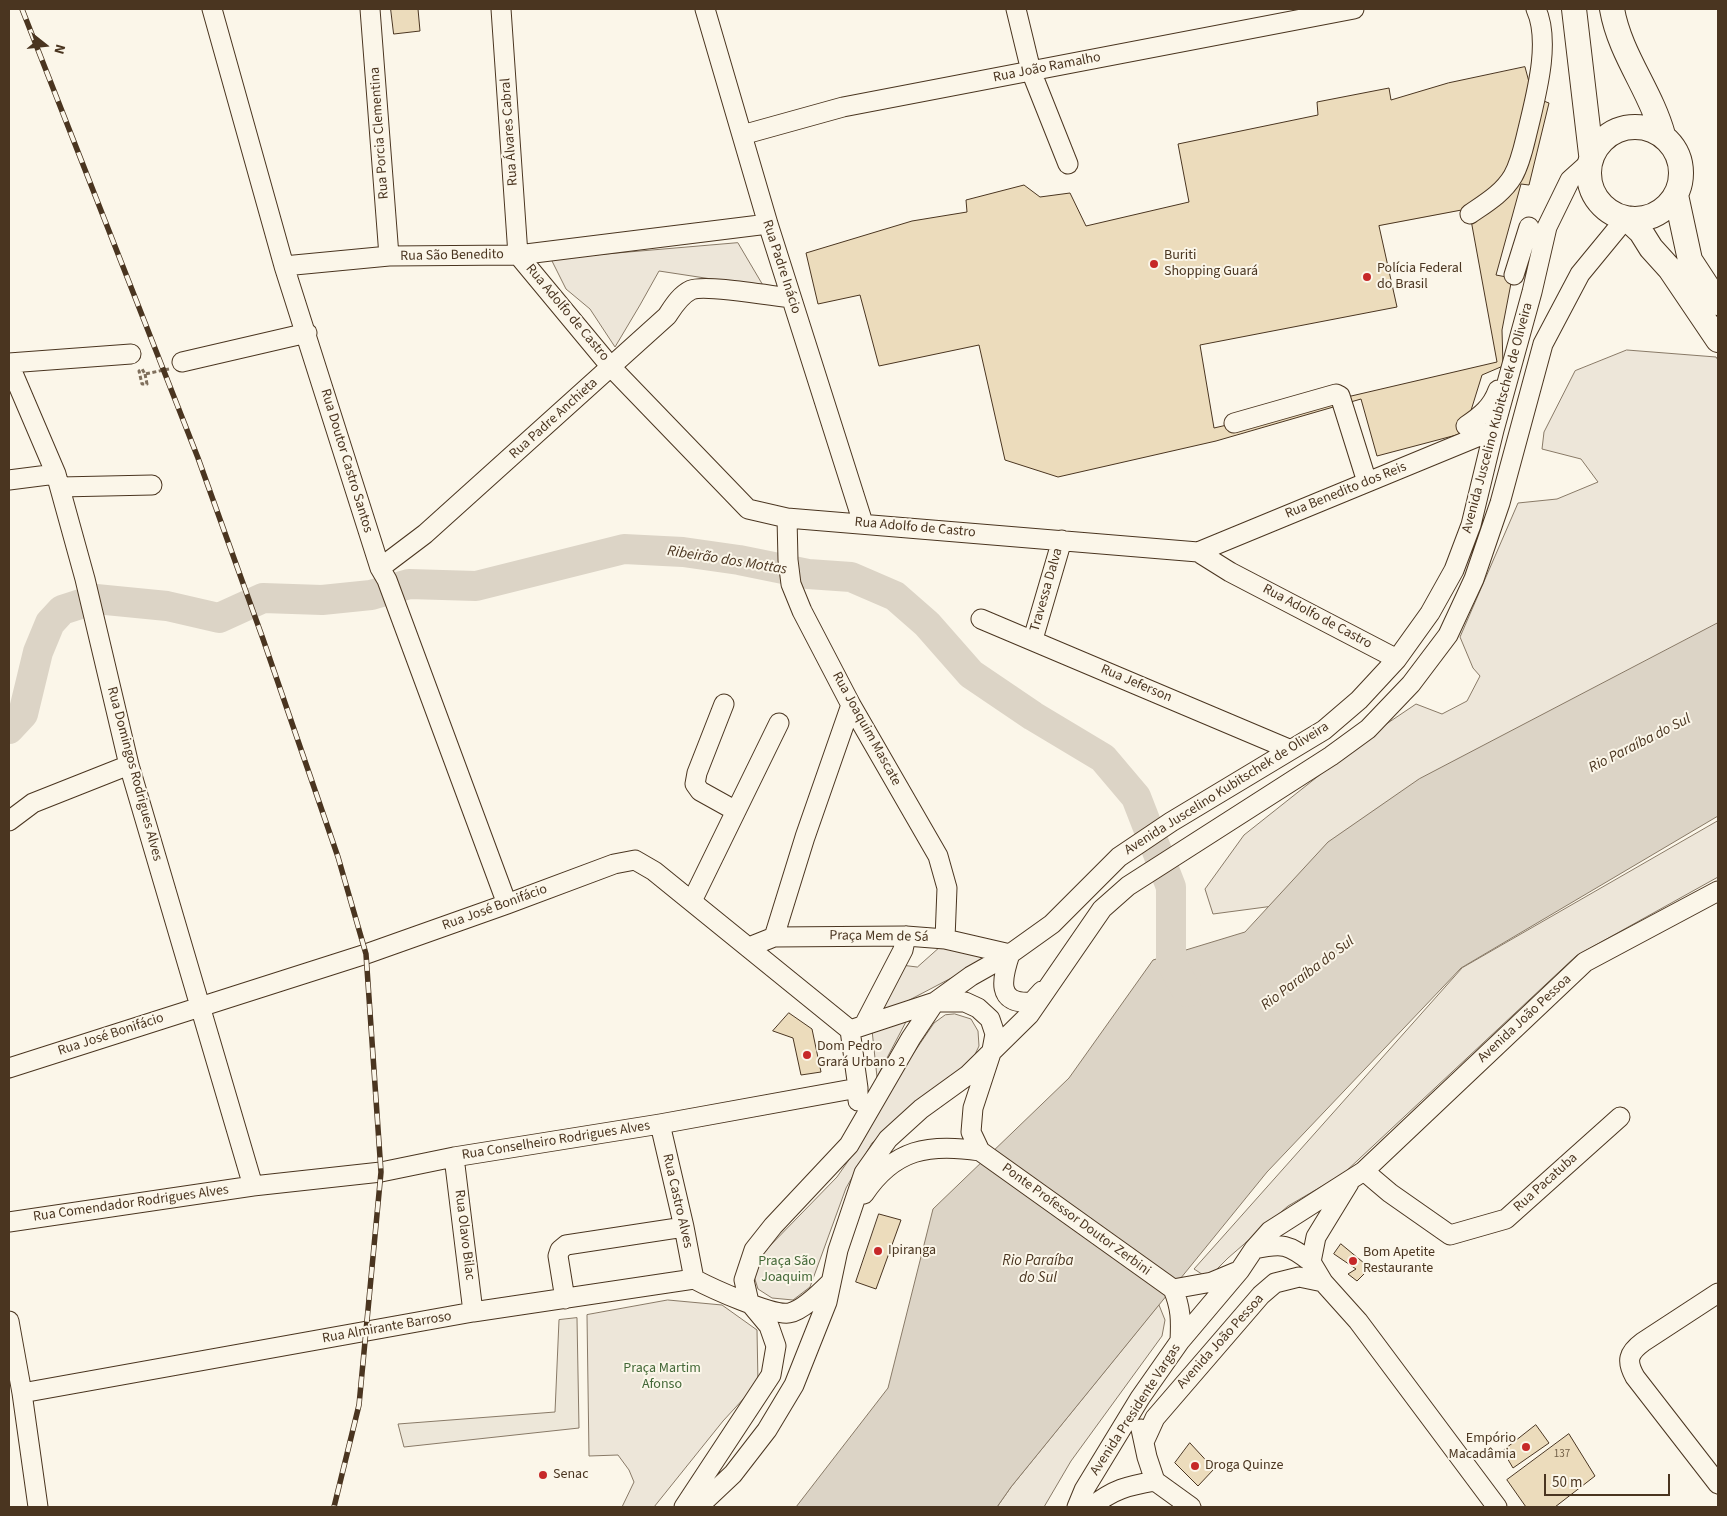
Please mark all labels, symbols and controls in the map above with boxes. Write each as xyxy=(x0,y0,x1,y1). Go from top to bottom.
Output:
north arrow xyxy=(20,20,70,70)
text: N xyxy=(49,42,70,56)
street label: Rua João Ramalho xyxy=(992,49,1102,87)
street label: Rua Porcia Clementina xyxy=(367,66,393,200)
street label: Rua Álvares Cabral xyxy=(498,77,522,187)
street label: Rua Padre Inácio xyxy=(758,218,804,316)
street label: Rua São Benedito xyxy=(400,247,504,265)
place label: Buriti Shopping Guará xyxy=(1164,248,1258,280)
marker: Buriti Shopping Guará xyxy=(1148,258,1160,270)
street label: Rua Adolfo de Castro xyxy=(522,261,612,365)
place label: Polícia Federal do Brasil xyxy=(1377,261,1462,294)
marker: Polícia Federal do Brasil xyxy=(1361,271,1373,283)
street label: Avenida Juscelino Kubitschek de Oliveira xyxy=(1459,301,1537,535)
street label: Rua Padre Anchieta xyxy=(506,375,602,463)
street label: Rua Doutor Castro Santos xyxy=(316,387,376,535)
street label: Rua Benedito dos Reis xyxy=(1283,459,1409,523)
street label: Rua Adolfo de Castro xyxy=(854,514,976,542)
water label: Ribeirão dos Mottas xyxy=(666,543,788,579)
street label: Travessa Dalva xyxy=(1027,546,1067,634)
street label: Rua Adolfo de Castro xyxy=(1259,581,1375,653)
street label: Rua Jeferson xyxy=(1098,661,1174,707)
street label: Rua Joaquim Mascate xyxy=(828,669,904,789)
street label: Rua Domingos Rodrigues Alves xyxy=(103,685,165,863)
water label: Rio Paraíba do Sul xyxy=(1586,711,1694,777)
street label: Avenida Juscelino Kubitschek de Oliveira xyxy=(1122,719,1332,859)
street label: Rua José Bonifácio xyxy=(440,881,550,935)
street label: Praça Mem de Sá xyxy=(829,928,929,946)
water label: Rio Paraíba do Sul xyxy=(1258,933,1358,1015)
street label: Avenida João Pessoa xyxy=(1475,971,1575,1067)
street label: Rua José Bonifácio xyxy=(56,1010,166,1060)
place label: Dom Pedro Grará Urbano 2 xyxy=(817,1039,905,1072)
marker: Dom Pedro Grará Urbano 2 xyxy=(801,1049,813,1061)
street label: Rua Conselheiro Rodrigues Alves xyxy=(461,1118,651,1164)
street label: Rua Pacatuba xyxy=(1511,1150,1581,1216)
street label: Rua Castro Alves xyxy=(658,1152,696,1250)
street label: Ponte Professor Doutor Zerbini xyxy=(998,1160,1154,1280)
street label: Rua Comendador Rodrigues Alves xyxy=(32,1182,230,1226)
street label: Rua Olavo Bilac xyxy=(450,1189,478,1281)
place label: Ipiranga xyxy=(888,1243,936,1259)
marker: Ipiranga xyxy=(872,1245,884,1257)
place label: Bom Apetite Restaurante xyxy=(1363,1245,1435,1278)
water label: Rio Paraíba do Sul xyxy=(1002,1253,1074,1288)
park label: Praça São Joaquim xyxy=(758,1254,816,1286)
marker: Bom Apetite Restaurante xyxy=(1347,1255,1359,1267)
street label: Avenida João Pessoa xyxy=(1174,1291,1268,1393)
street label: Rua Almirante Barroso xyxy=(321,1308,453,1348)
street label: Avenida Presidente Vargas xyxy=(1087,1341,1185,1479)
park label: Praça Martim Afonso xyxy=(623,1361,701,1394)
place label: Empório Macadâmia xyxy=(1449,1431,1516,1464)
marker: Empório Macadâmia xyxy=(1520,1441,1532,1453)
house number: 137 xyxy=(1554,1448,1570,1462)
place label: Droga Quinze xyxy=(1205,1458,1283,1474)
marker: Droga Quinze xyxy=(1189,1460,1201,1472)
scale bar xyxy=(1547,1464,1673,1496)
place label: Senac xyxy=(553,1467,589,1483)
marker: Senac xyxy=(537,1469,549,1481)
text: 50 m xyxy=(1552,1472,1582,1493)

